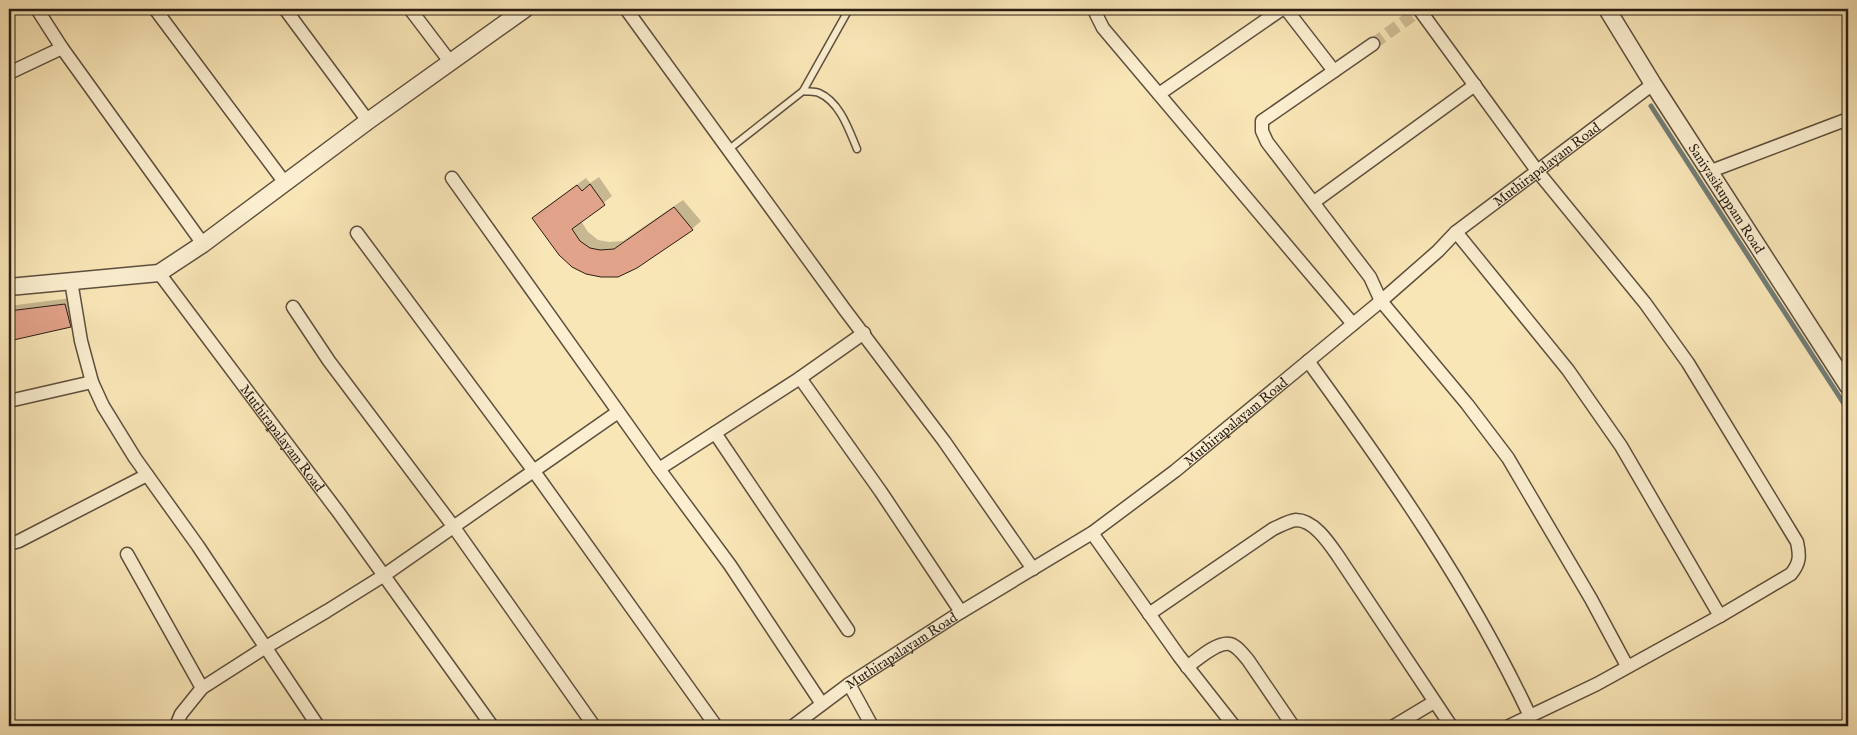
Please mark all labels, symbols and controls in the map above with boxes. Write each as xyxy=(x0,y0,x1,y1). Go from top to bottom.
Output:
street label: Muthirapalayam Road xyxy=(1490,118,1605,211)
street label: Saniyasikuppam Road xyxy=(1684,140,1768,258)
street label: Muthirapalayam Road xyxy=(1180,374,1292,470)
street label: Muthirapalayam Road xyxy=(236,381,328,496)
street label: Muthirapalayam Road xyxy=(842,608,961,694)

